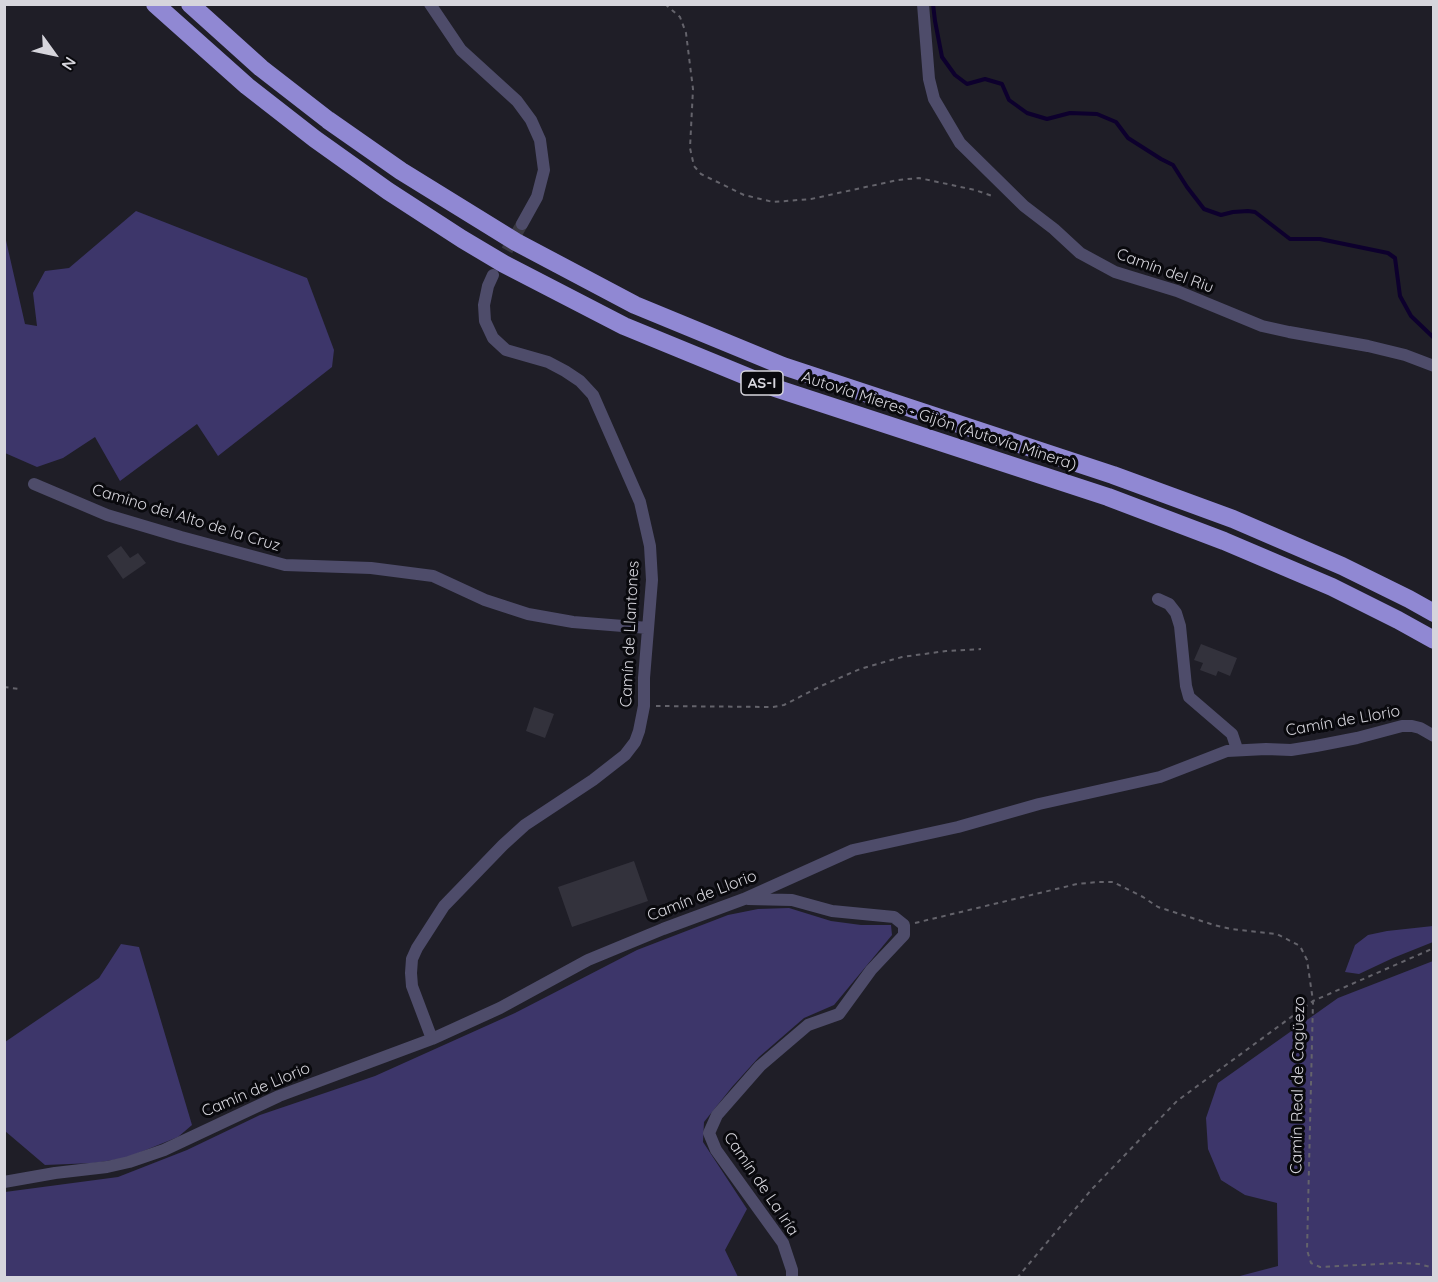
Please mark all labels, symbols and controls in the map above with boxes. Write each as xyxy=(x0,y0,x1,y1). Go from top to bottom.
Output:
north arrow xyxy=(24,24,84,84)
text: N xyxy=(58,53,81,74)
street label: Camín del Riu xyxy=(1114,245,1216,297)
street label: Autovía Mieres - Gijón (Autovía Minera) xyxy=(799,367,1079,475)
road number: AS-I xyxy=(741,371,783,395)
street label: Camino del Alto de la Cruz xyxy=(90,480,282,556)
street label: Camín de Llantones xyxy=(617,560,643,708)
street label: Camín de Llorio xyxy=(1284,701,1402,741)
street label: Camín de Llorio xyxy=(644,866,760,926)
street label: Camín Real de Cagüezo xyxy=(1287,996,1309,1174)
street label: Camín de Llorio xyxy=(199,1059,313,1121)
street label: Camín de La Iría xyxy=(719,1129,803,1239)

